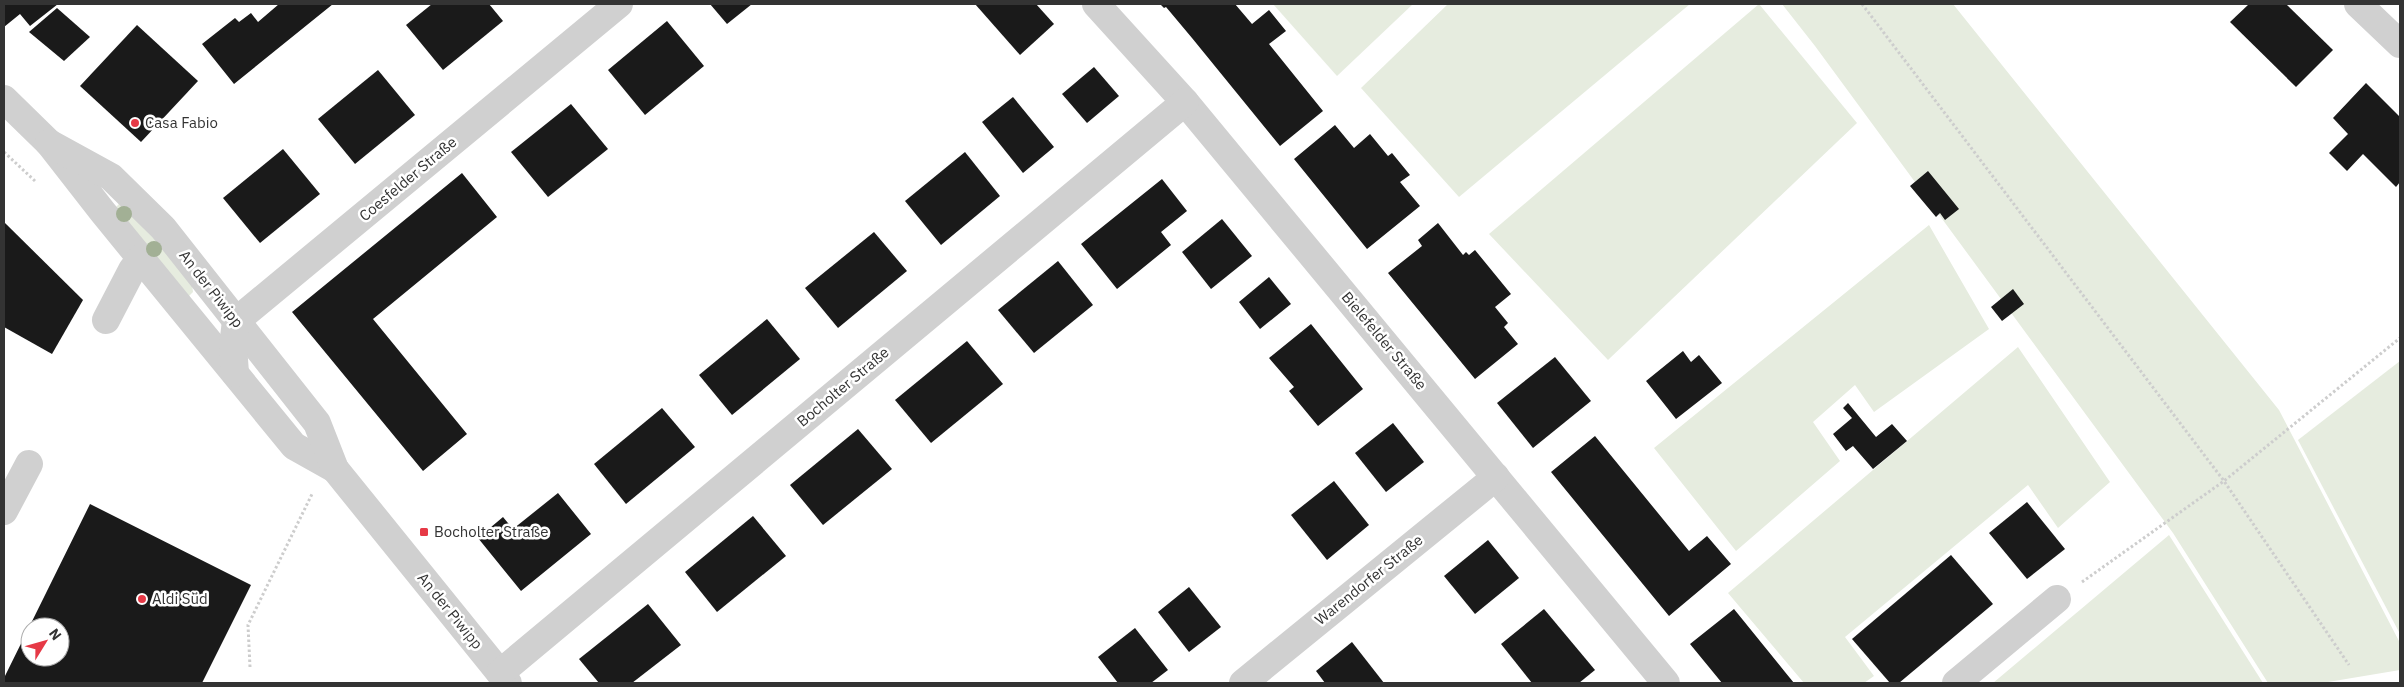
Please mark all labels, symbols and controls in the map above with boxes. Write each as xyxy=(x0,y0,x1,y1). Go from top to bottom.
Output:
place label: Casa Fabio xyxy=(145,113,218,132)
marker: Casa Fabio xyxy=(129,117,141,129)
street label: Coesfelder Straße xyxy=(355,132,460,225)
street label: An der Piwipp xyxy=(175,246,248,331)
street label: Bielefelder Straße xyxy=(1338,288,1431,394)
street label: Bocholter Straße xyxy=(793,343,893,431)
place label: Bocholter Straße xyxy=(434,522,548,541)
marker: Bocholter Straße xyxy=(418,526,430,538)
street label: Warendorfer Straße xyxy=(1311,530,1427,629)
street label: An der Piwipp xyxy=(414,569,487,653)
place label: Aldi Süd xyxy=(152,589,208,608)
marker: Aldi Süd xyxy=(136,593,148,605)
north arrow xyxy=(20,617,70,667)
text: N xyxy=(45,625,66,644)

